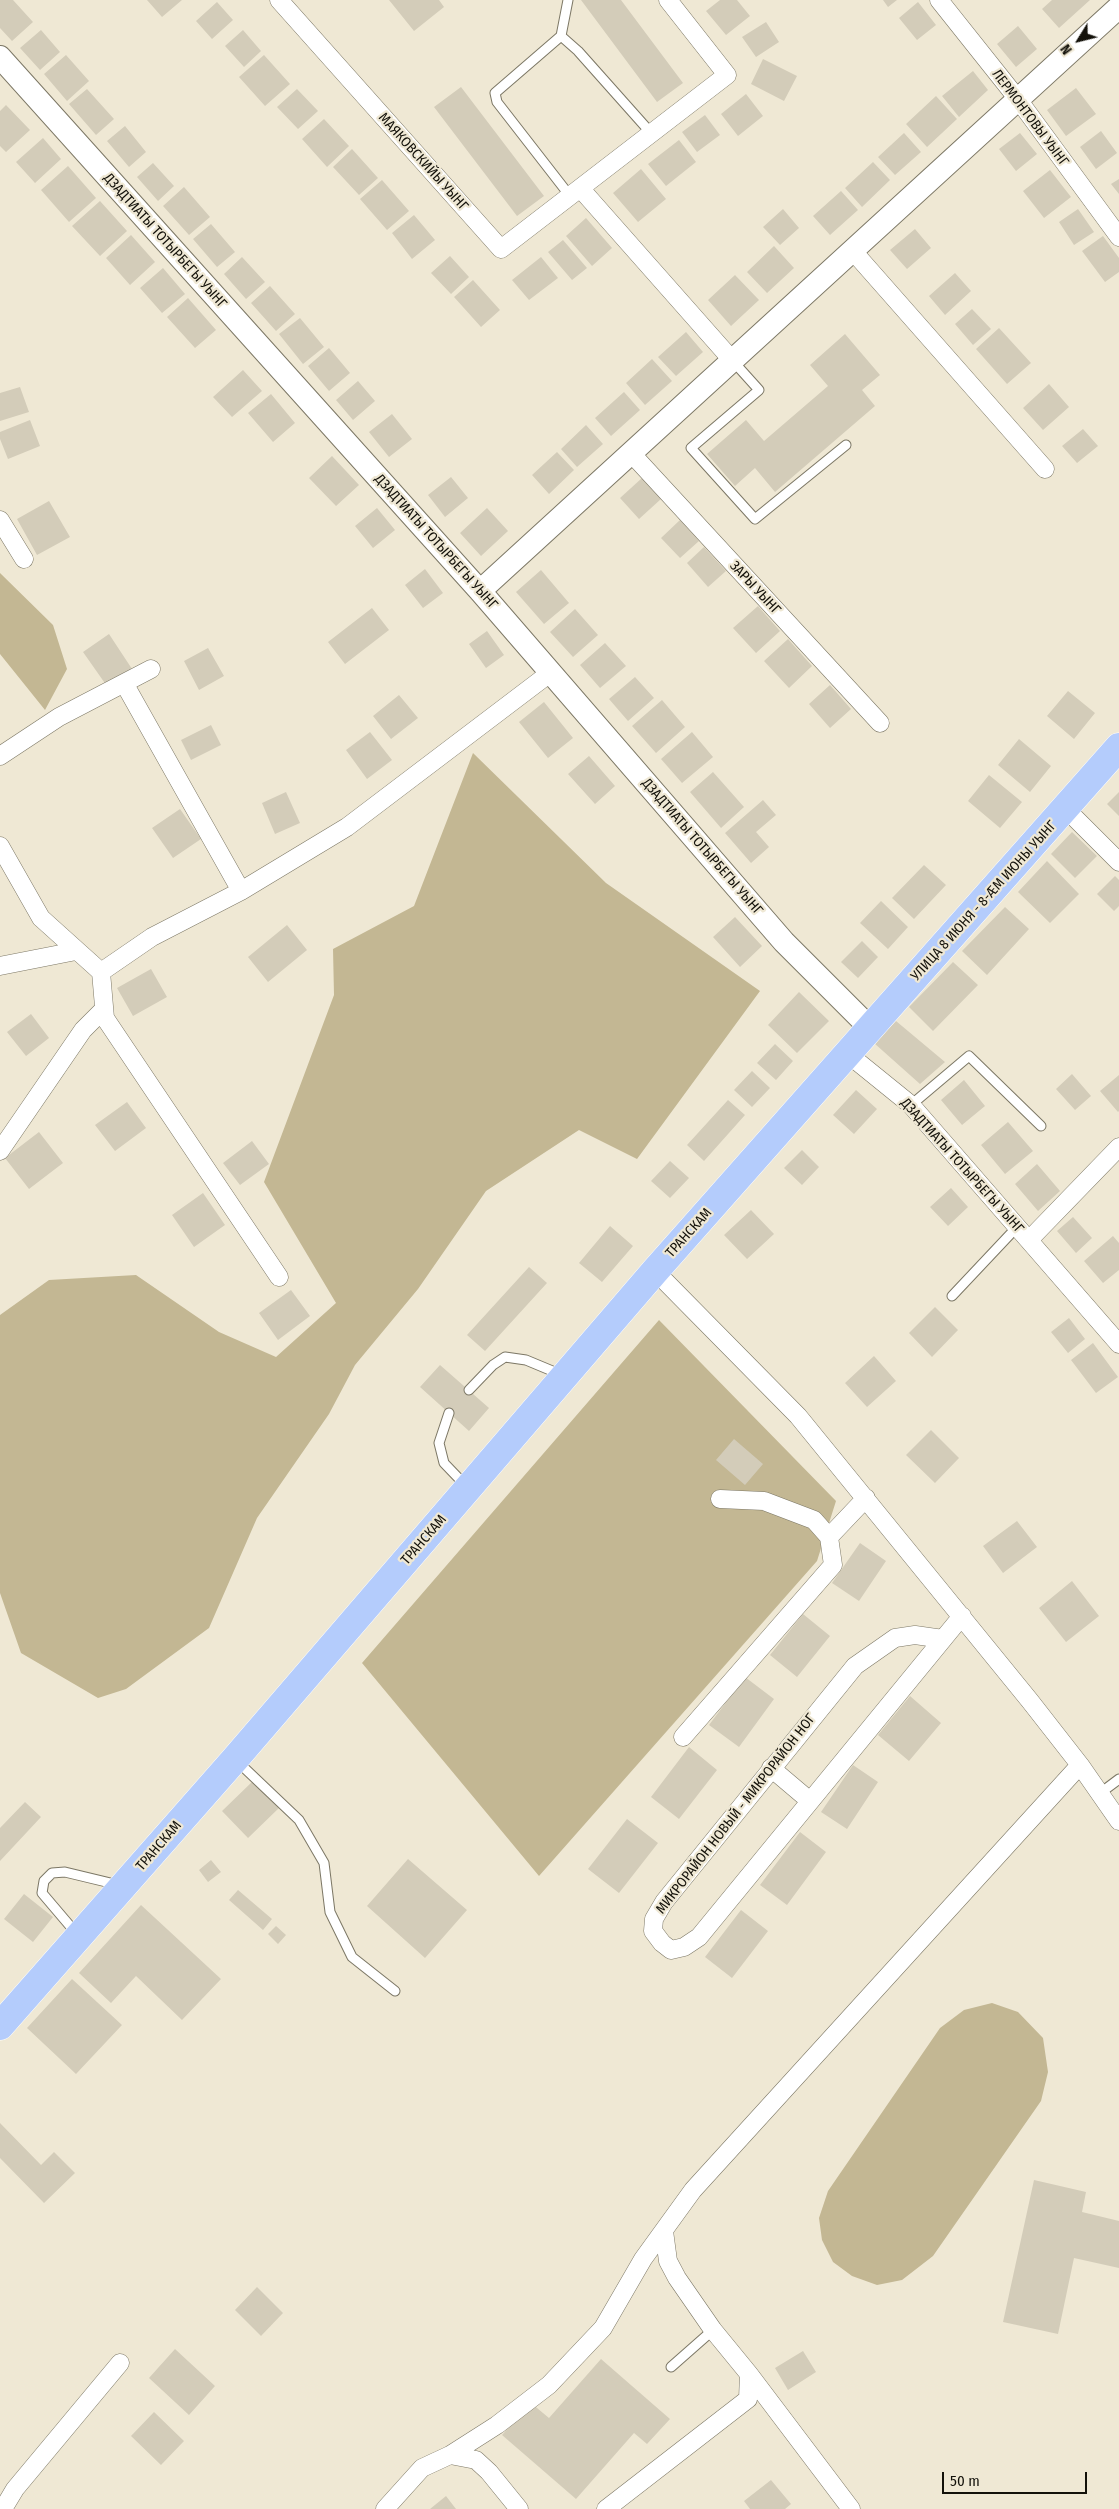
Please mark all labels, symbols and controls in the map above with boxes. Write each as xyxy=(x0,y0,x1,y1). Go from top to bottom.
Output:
north arrow xyxy=(1054,15,1104,65)
text: N xyxy=(1057,41,1076,58)
street label: ЛЕРМОНТОВЫ УЫНГ xyxy=(988,66,1072,170)
street label: МАЯКОВСКИЙЫ УЫНГ xyxy=(375,110,471,214)
street label: ДЗАДТИАТЫ ТОТЫРБЕГЫ УЫНГ xyxy=(100,170,230,312)
street label: ДЗАДТИАТЫ ТОТЫРБЕГЫ УЫНГ xyxy=(371,471,501,613)
street label: ЗАРЫ УЫНГ xyxy=(726,558,784,618)
street label: ДЗАДТИАТЫ ТОТЫРБЕГЫ УЫНГ xyxy=(638,775,766,919)
street label: УЛИЦА 8 ИЮНЯ - 8-ӔМ ИЮНЫ УЫНГ xyxy=(908,817,1060,985)
street label: ДЗАДТИАТЫ ТОТЫРБЕГЫ УЫНГ xyxy=(897,1095,1027,1237)
street label: ТРАНСКАМ xyxy=(662,1205,716,1261)
street label: ТРАНСКАМ xyxy=(398,1512,450,1568)
street label: МИКРОРАЙОН НОВЫЙ - МИКРОРАЙОН НОГ xyxy=(653,1711,819,1917)
street label: ТРАНСКАМ xyxy=(133,1818,185,1874)
scale bar xyxy=(944,2462,1089,2494)
text: 50 m xyxy=(950,2472,980,2490)

